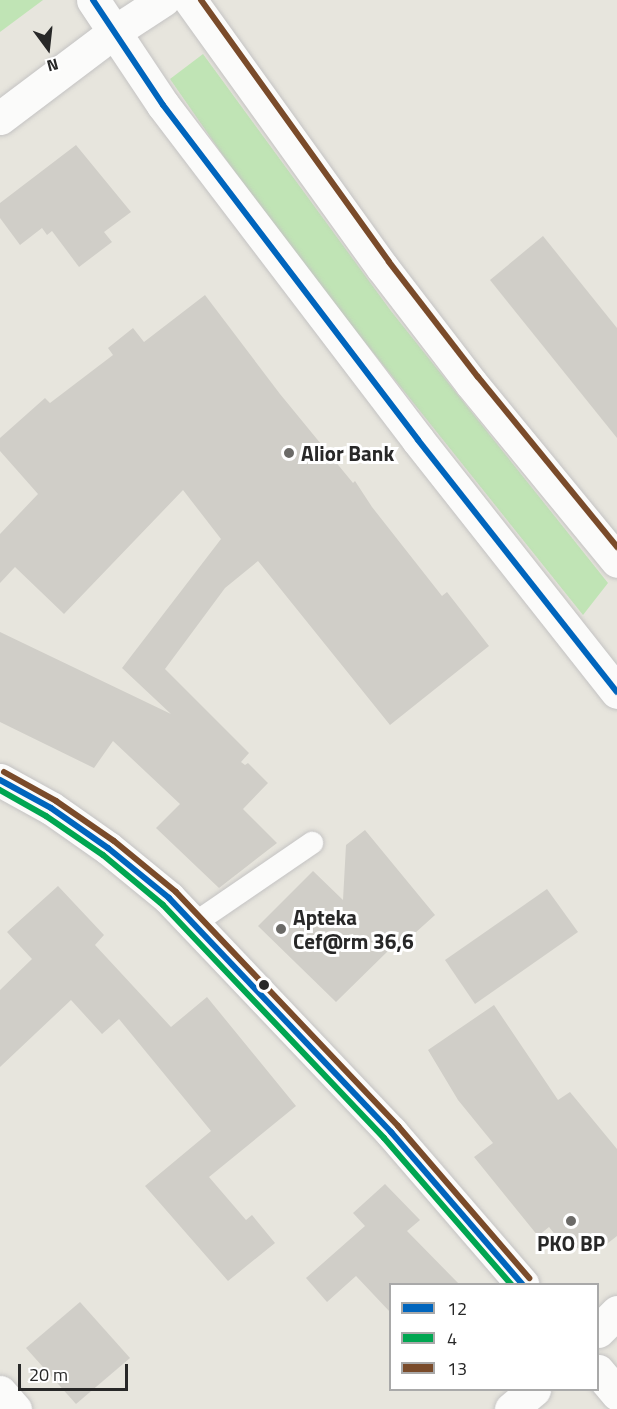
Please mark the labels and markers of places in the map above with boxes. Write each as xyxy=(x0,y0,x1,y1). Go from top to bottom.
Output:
place label: Alior Bank xyxy=(301,440,394,466)
marker: Alior Bank xyxy=(282,446,296,460)
place label: Apteka Cef@rm 36,6 xyxy=(293,904,414,954)
marker: Apteka Cef@rm 36,6 xyxy=(274,922,288,936)
unlabelled marker xyxy=(258,979,270,991)
marker: PKO BP xyxy=(564,1214,578,1228)
place label: PKO BP xyxy=(537,1230,605,1256)

